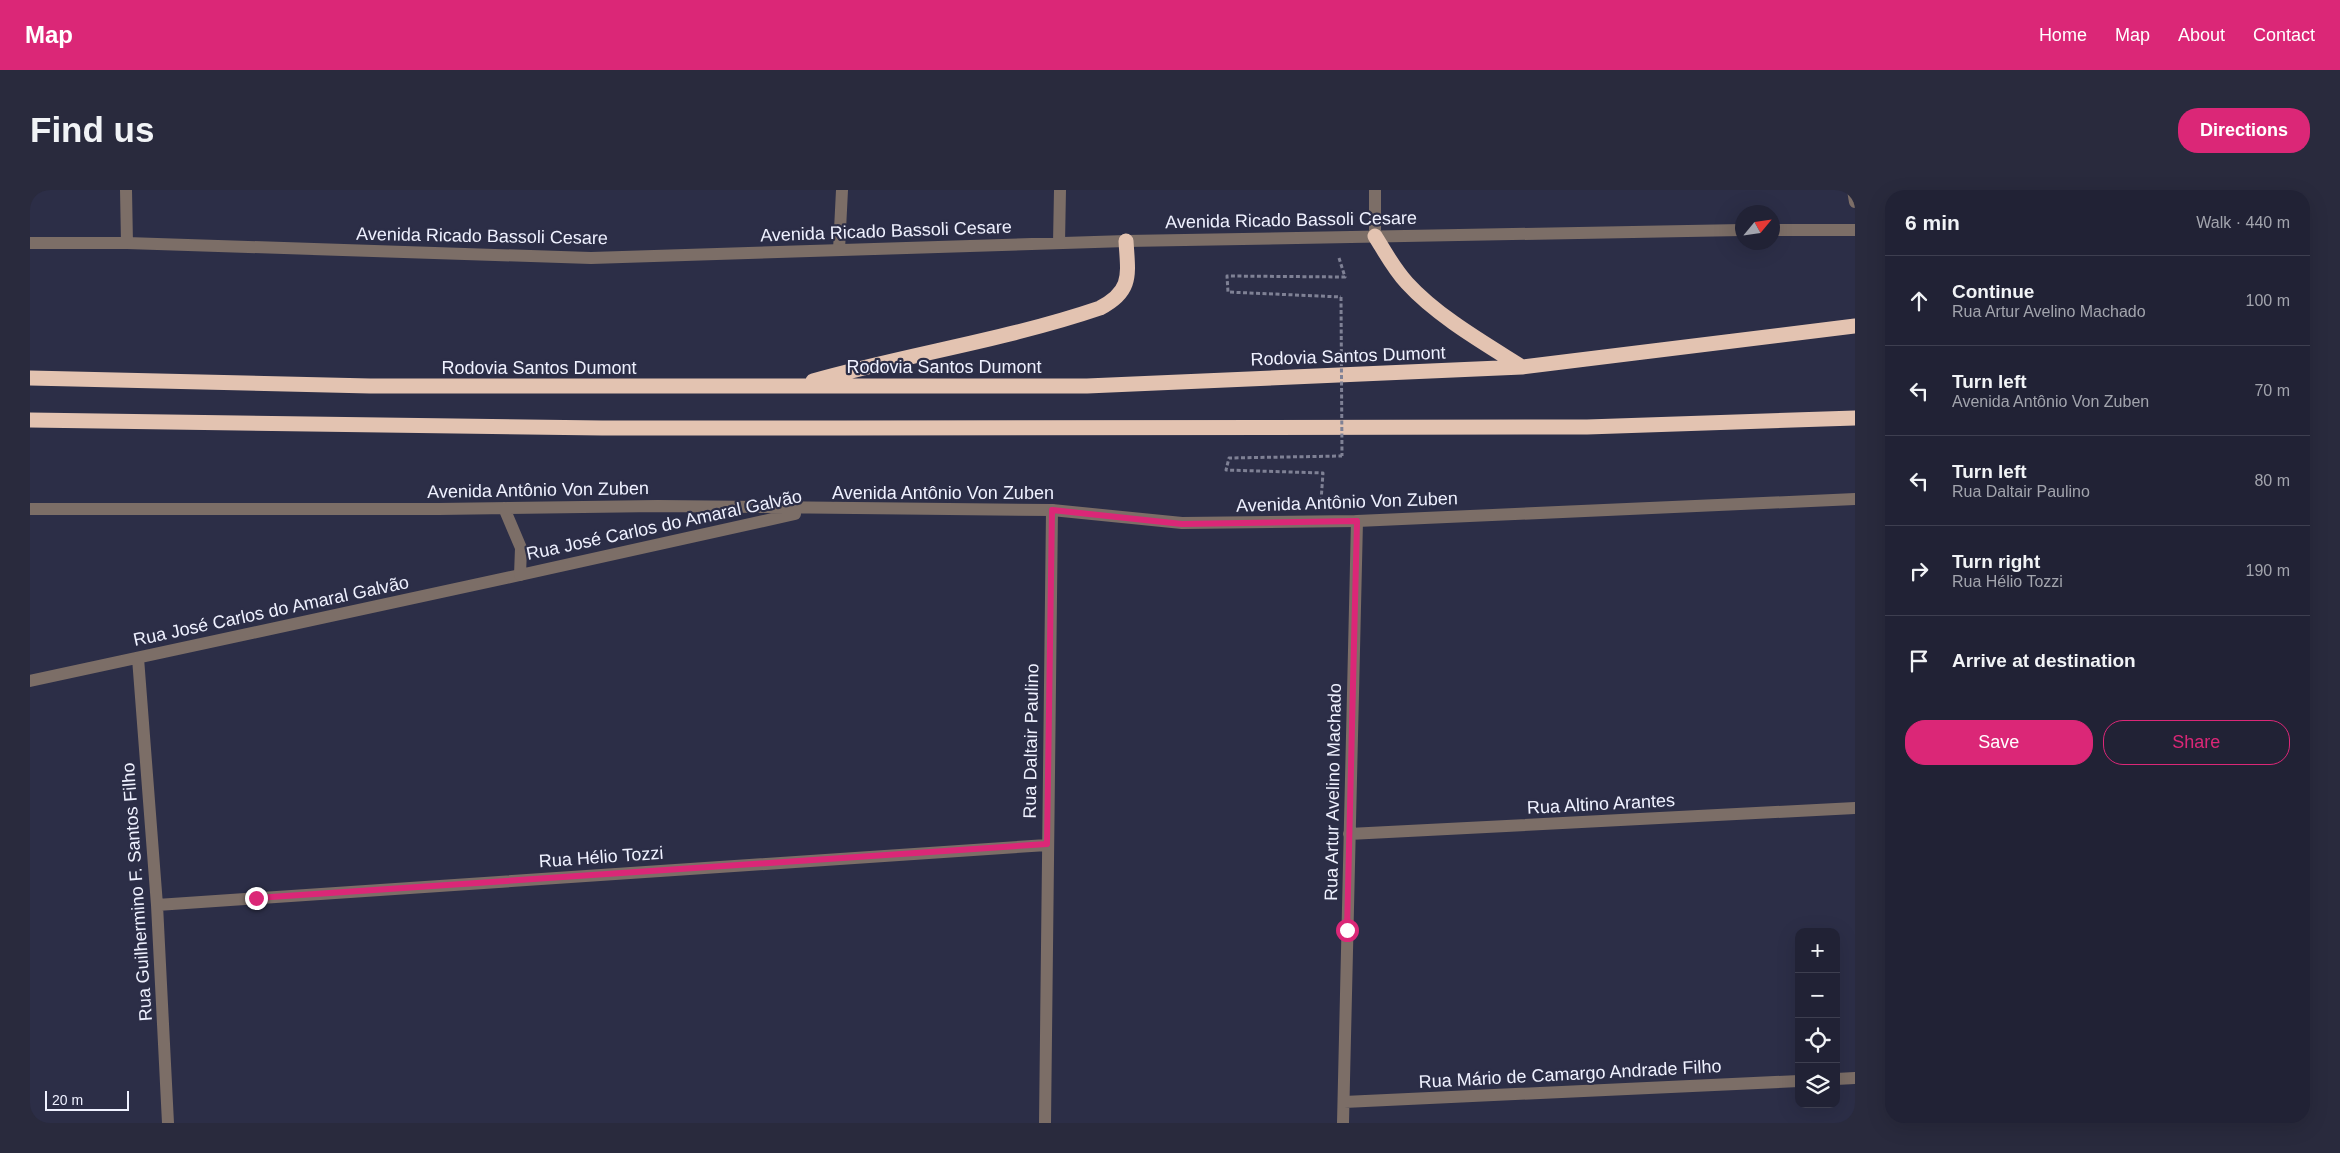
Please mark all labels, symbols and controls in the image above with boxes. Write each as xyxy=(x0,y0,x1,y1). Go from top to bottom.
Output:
text: Map xyxy=(25,21,73,48)
text: Home xyxy=(2039,25,2087,45)
text: Map xyxy=(2115,25,2150,45)
text: About xyxy=(2178,25,2225,45)
text: Contact xyxy=(2253,25,2315,45)
button: Directions xyxy=(2178,108,2310,153)
text: Find us xyxy=(30,110,154,149)
north arrow xyxy=(1735,205,1780,250)
street label: Avenida Ricado Bassoli Cesare xyxy=(1165,208,1417,232)
text: 6 min xyxy=(1905,211,1960,234)
text: Walk · 440 m xyxy=(2196,214,2290,231)
street label: Avenida Ricado Bassoli Cesare xyxy=(760,217,1012,245)
street label: Avenida Ricado Bassoli Cesare xyxy=(356,224,608,248)
text: Continue xyxy=(1952,281,2034,302)
icon: ahead xyxy=(1905,287,1933,315)
text: 100 m xyxy=(2246,292,2290,309)
text: Rua Artur Avelino Machado xyxy=(1952,303,2146,320)
street label: Rodovia Santos Dumont xyxy=(1250,343,1446,369)
street label: Rodovia Santos Dumont xyxy=(846,357,1042,377)
street label: Rodovia Santos Dumont xyxy=(441,358,637,378)
text: Turn left xyxy=(1952,371,2027,392)
icon: left xyxy=(1905,377,1933,405)
text: 70 m xyxy=(2254,382,2290,399)
text: Avenida Antônio Von Zuben xyxy=(1952,393,2149,410)
text: Turn left xyxy=(1952,461,2027,482)
icon: left xyxy=(1905,467,1933,495)
text: 80 m xyxy=(2254,472,2290,489)
street label: Avenida Antônio Von Zuben xyxy=(427,478,649,502)
street label: Avenida Antônio Von Zuben xyxy=(832,483,1054,503)
text: Rua Daltair Paulino xyxy=(1952,483,2090,500)
street label: Rua José Carlos do Amaral Galvão xyxy=(524,486,804,564)
street label: Avenida Antônio Von Zuben xyxy=(1236,488,1458,516)
text: Turn right xyxy=(1952,551,2040,572)
icon: right xyxy=(1905,557,1933,585)
text: 190 m xyxy=(2246,562,2290,579)
street label: Rua José Carlos do Amaral Galvão xyxy=(131,572,411,650)
text: Rua Hélio Tozzi xyxy=(1952,573,2063,590)
icon: arrive xyxy=(1905,647,1933,675)
text: Arrive at destination xyxy=(1952,650,2136,671)
street label: Rua Daltair Paulino xyxy=(1020,663,1042,819)
street label: Rua Artur Avelino Machado xyxy=(1321,683,1345,901)
button: Save xyxy=(1905,720,2093,765)
button: Share xyxy=(2103,720,2290,765)
street label: Rua Guilhermino F. Santos Filho xyxy=(118,762,156,1022)
street label: Rua Altino Arantes xyxy=(1527,790,1675,818)
street label: Rua Hélio Tozzi xyxy=(538,843,664,871)
route end xyxy=(245,887,268,910)
route start xyxy=(1336,919,1359,942)
map controls xyxy=(1795,928,1840,1108)
button: + xyxy=(1795,928,1840,973)
button: − xyxy=(1795,973,1840,1018)
button: locate xyxy=(1795,1018,1840,1063)
street label: Rua Mário de Camargo Andrade Filho xyxy=(1418,1056,1722,1092)
button: layers xyxy=(1795,1063,1840,1108)
scale bar xyxy=(45,1088,129,1111)
text: 20 m xyxy=(52,1092,83,1108)

